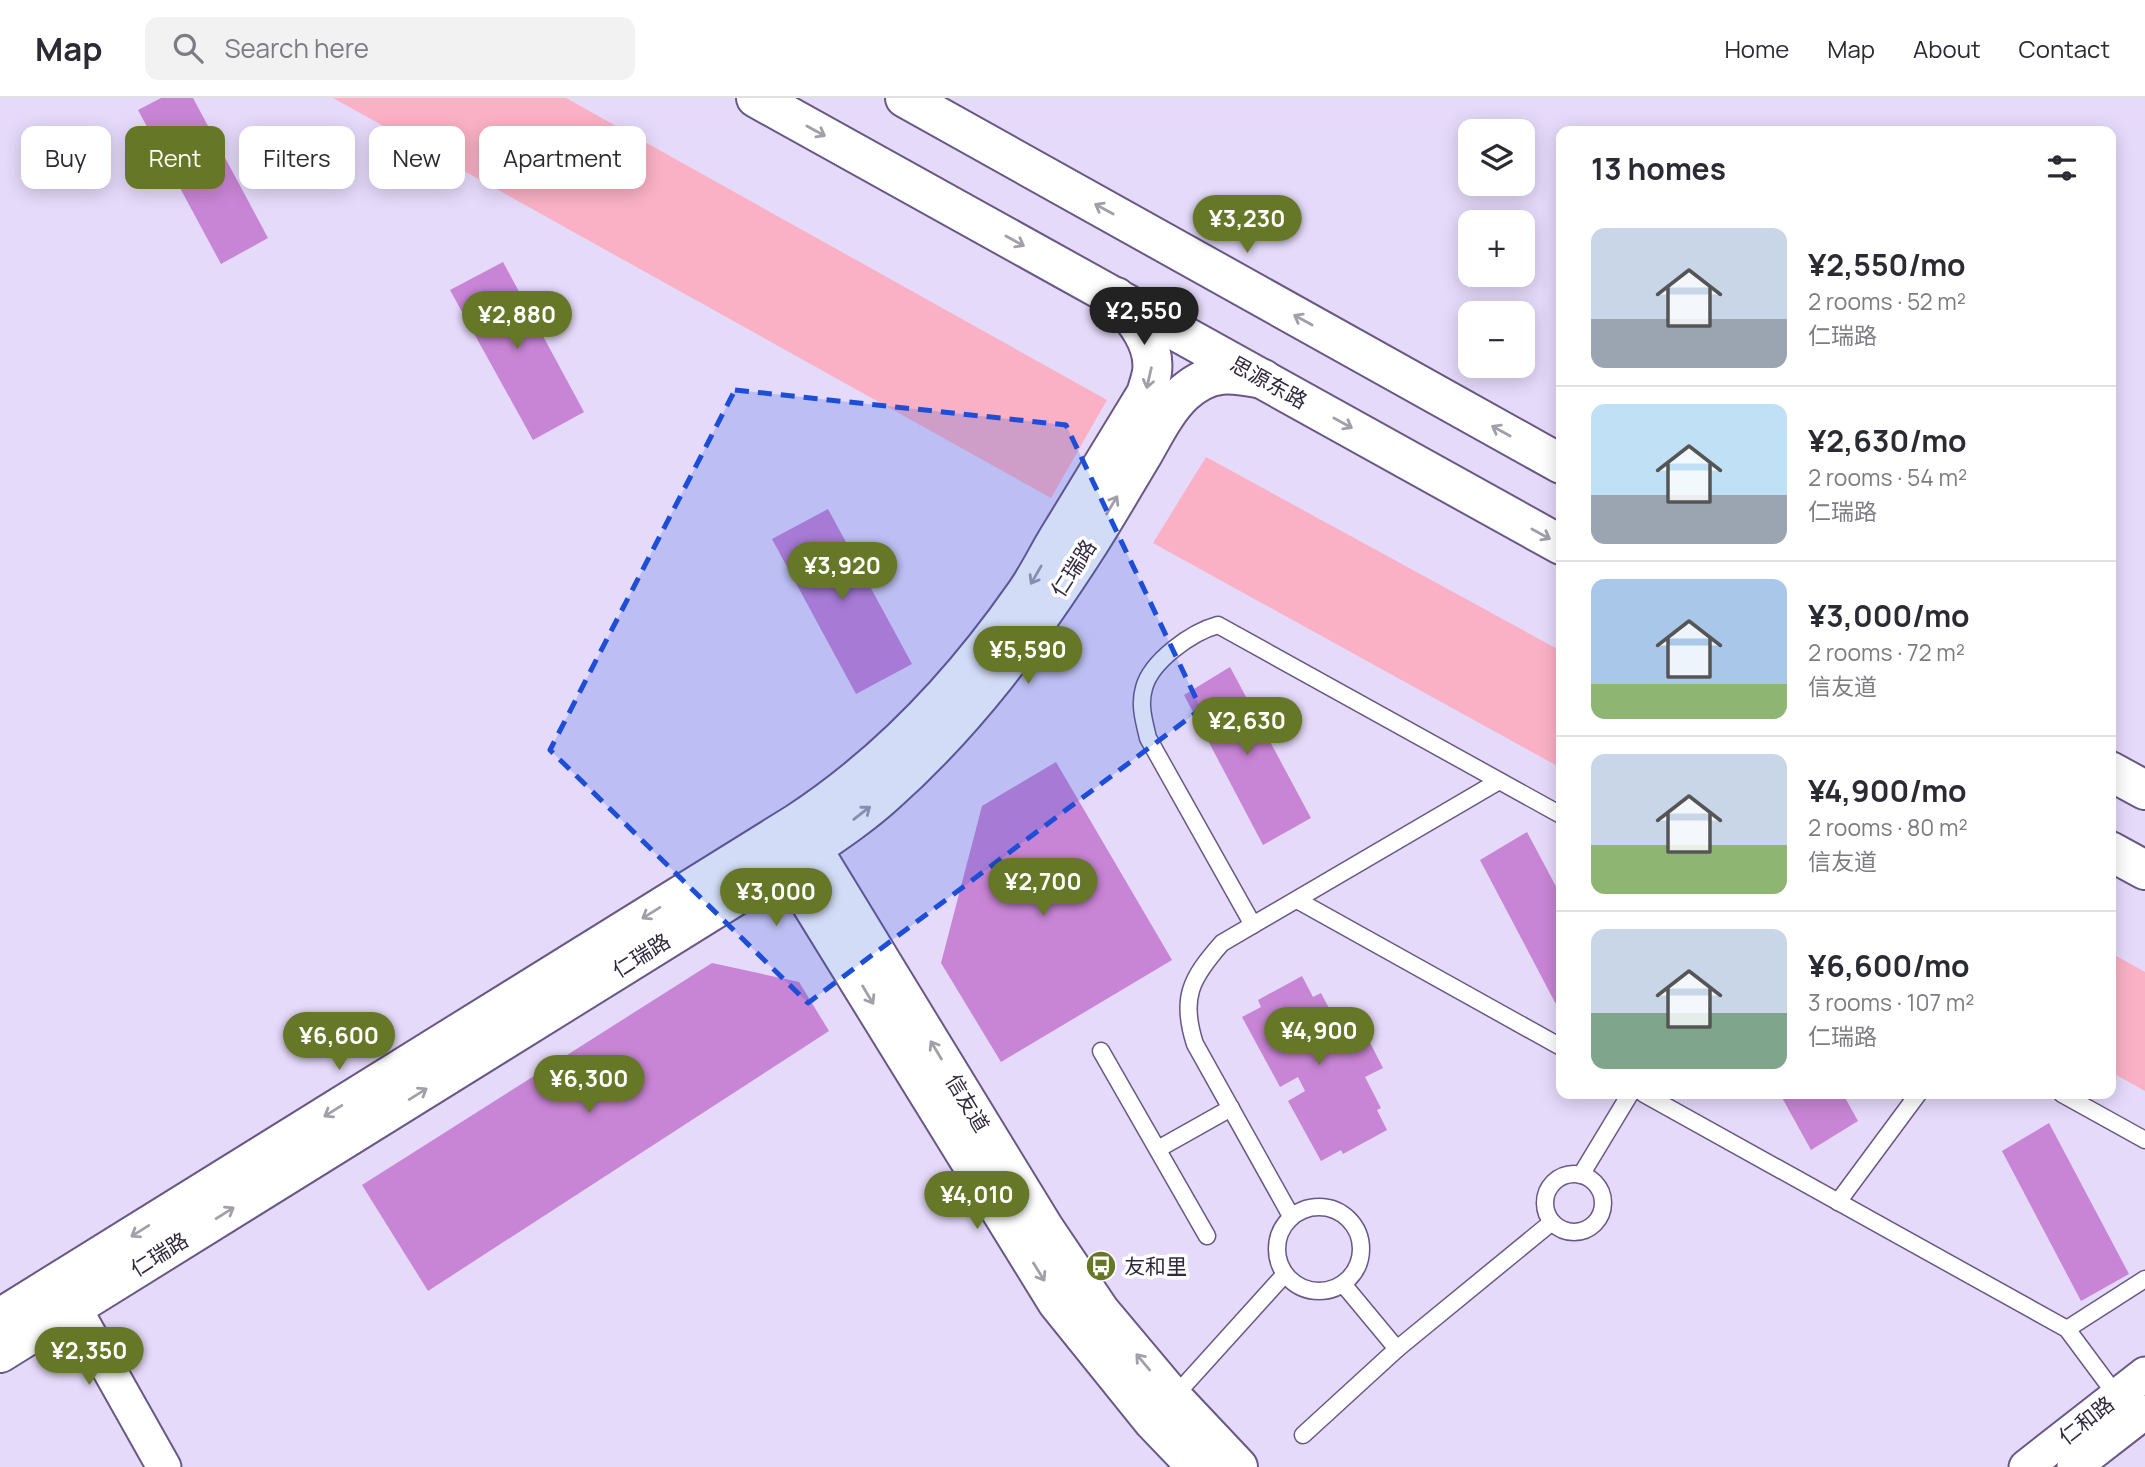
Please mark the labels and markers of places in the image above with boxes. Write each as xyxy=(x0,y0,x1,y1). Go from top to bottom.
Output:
pin: ¥3,230 xyxy=(1190,195,1304,255)
pin: ¥2,550 xyxy=(1087,288,1201,347)
pin: ¥2,880 xyxy=(460,292,574,351)
pin: ¥3,920 xyxy=(785,542,899,602)
pin: ¥5,590 xyxy=(971,626,1085,686)
pin: ¥2,630 xyxy=(1190,698,1304,757)
pin: ¥2,700 xyxy=(986,858,1100,918)
pin: ¥3,000 xyxy=(719,868,833,928)
pin: ¥4,900 xyxy=(1262,1007,1376,1067)
pin: ¥6,600 xyxy=(282,1012,396,1072)
pin: ¥6,300 xyxy=(532,1056,646,1115)
pin: ¥4,010 xyxy=(920,1172,1034,1231)
bus stop icon: 友和里 xyxy=(1084,1249,1118,1283)
place label: 友和里 xyxy=(1124,1252,1187,1280)
pin: ¥2,350 xyxy=(32,1328,146,1387)

